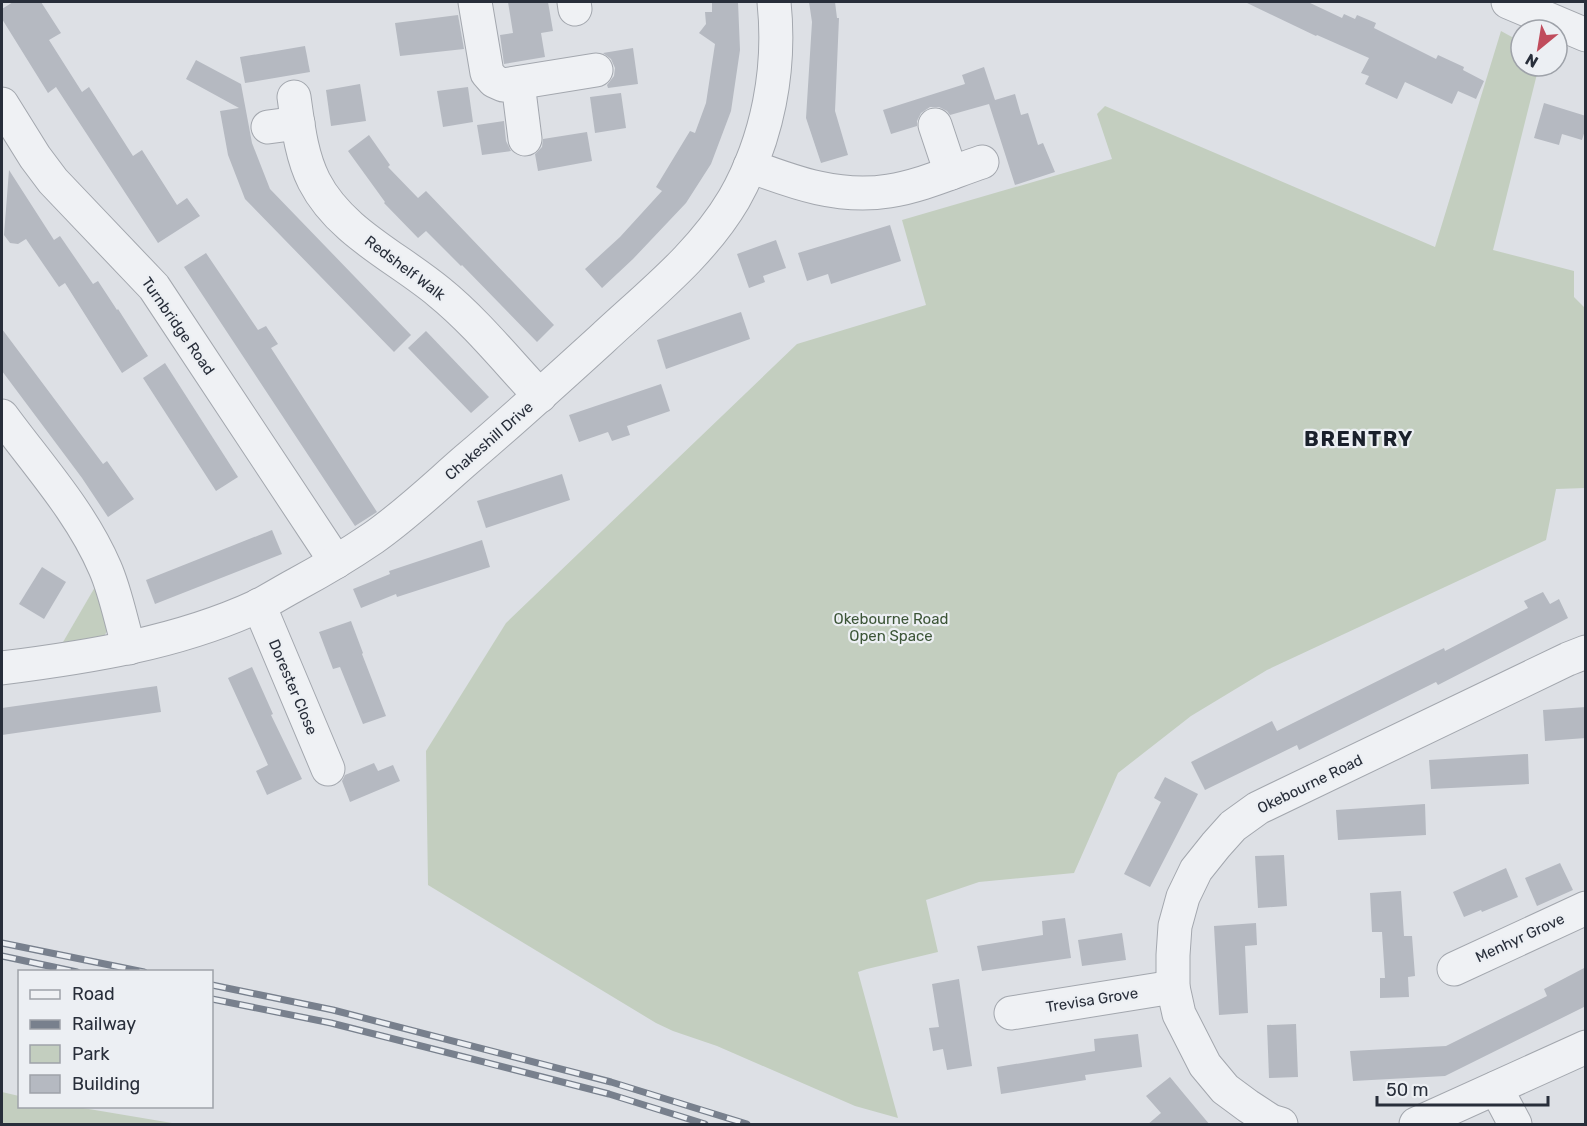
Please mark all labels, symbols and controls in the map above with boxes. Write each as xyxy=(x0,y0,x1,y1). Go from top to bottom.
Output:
north arrow xyxy=(1509,18,1569,78)
text: N xyxy=(1522,49,1541,72)
street label: Redshelf Walk xyxy=(361,232,449,304)
street label: Turnbridge Road xyxy=(138,274,218,378)
street label: Chakeshill Drive xyxy=(441,398,537,484)
district label: BRENTRY xyxy=(1304,426,1414,451)
park label: Okebourne Road Open Space xyxy=(834,610,948,645)
street label: Dorester Close xyxy=(265,636,321,738)
street label: Okebourne Road xyxy=(1254,751,1366,817)
street label: Menhyr Grove xyxy=(1473,910,1567,966)
legend xyxy=(18,970,213,1108)
text: Road xyxy=(72,983,115,1005)
street label: Trevisa Grove xyxy=(1045,984,1139,1016)
text: Railway xyxy=(72,1013,136,1035)
text: Park xyxy=(72,1043,110,1065)
scale bar xyxy=(1377,1069,1548,1107)
text: Building xyxy=(72,1073,140,1095)
text: 50 m xyxy=(1386,1079,1429,1101)

